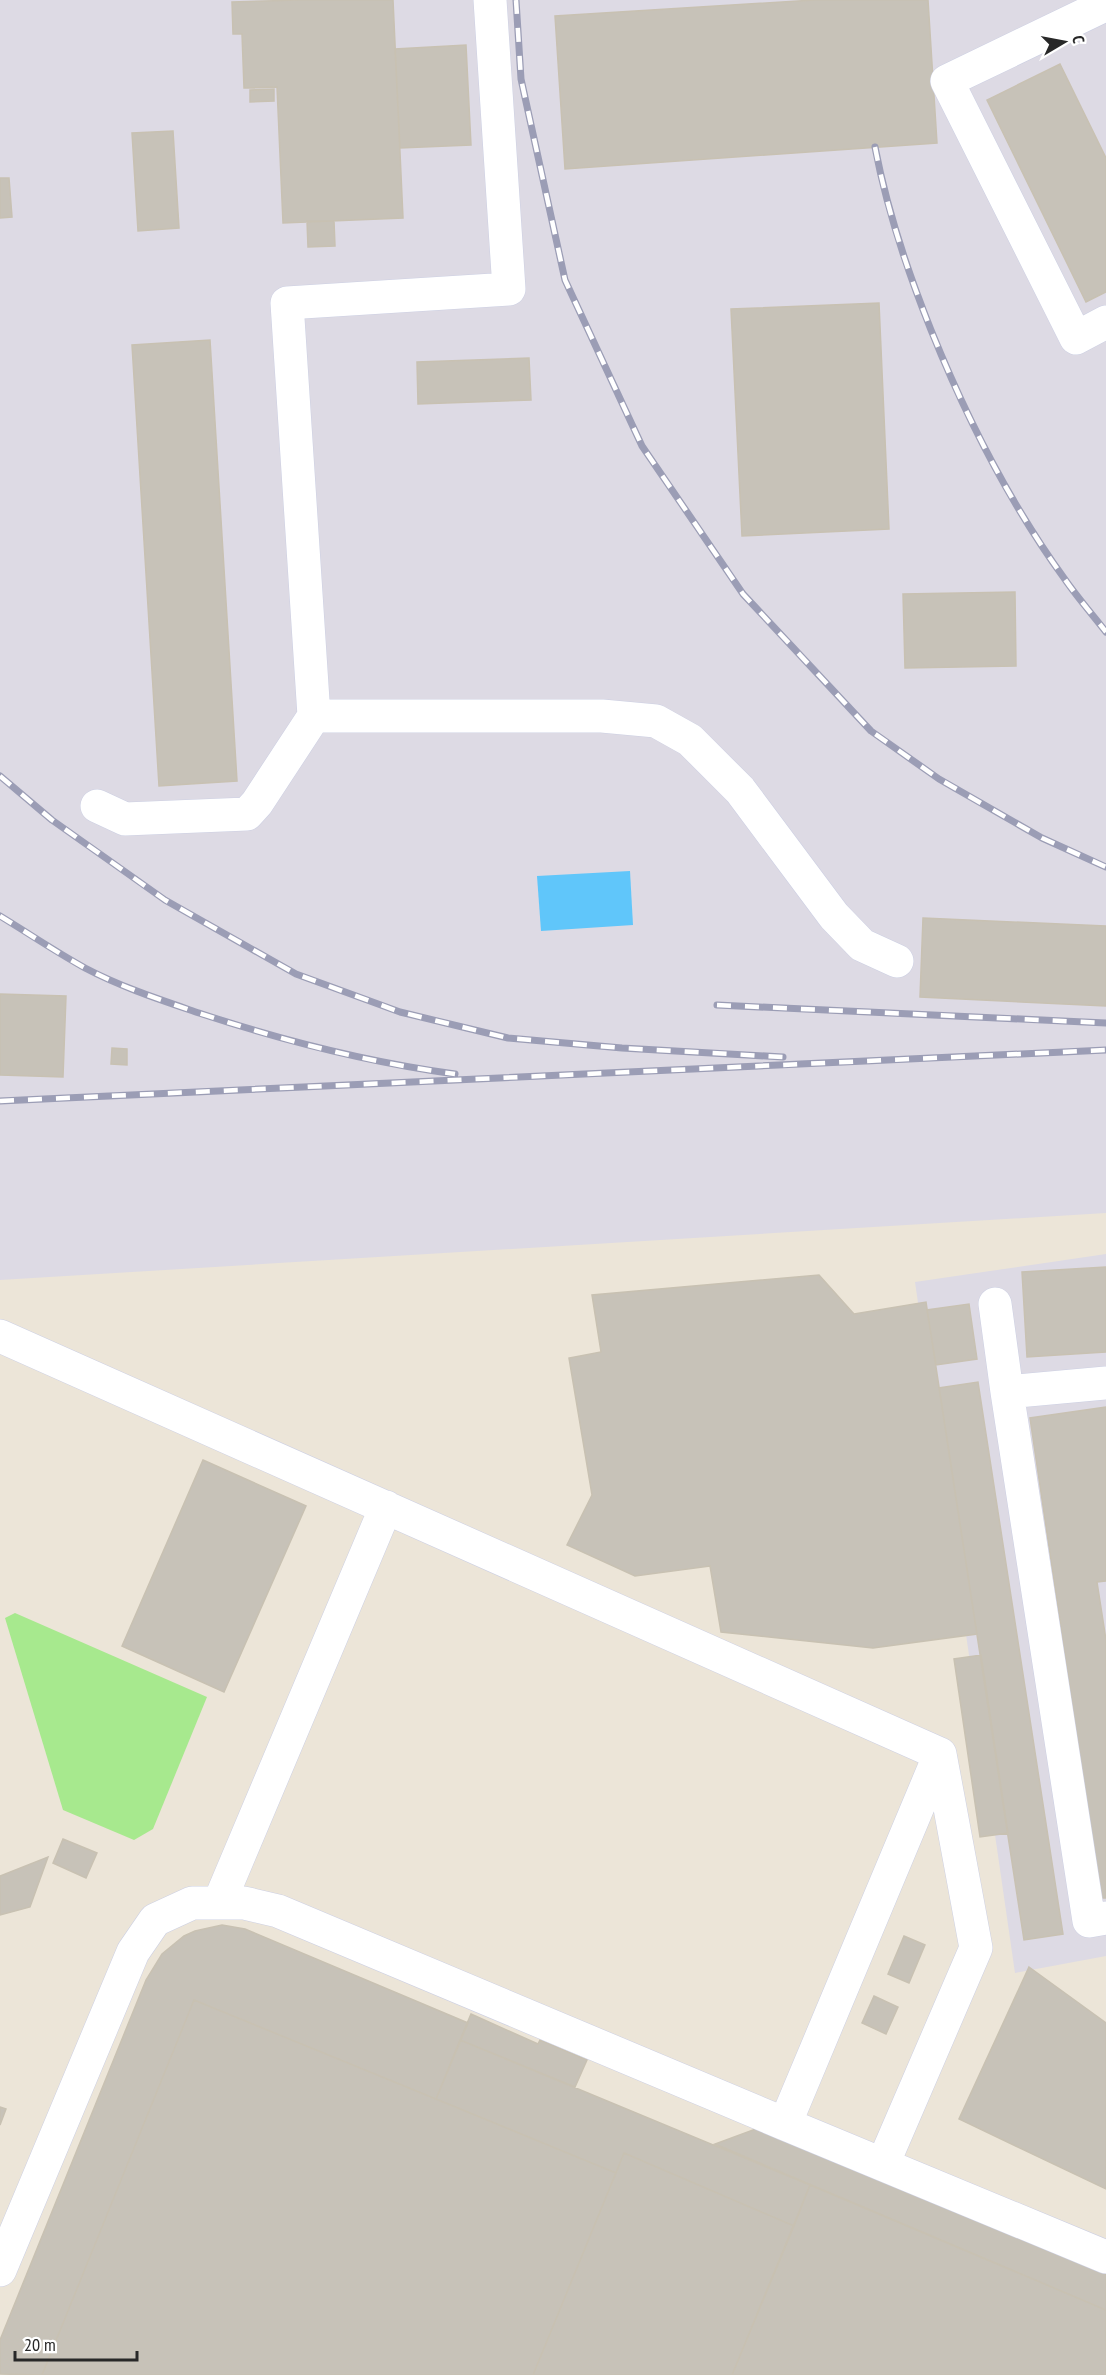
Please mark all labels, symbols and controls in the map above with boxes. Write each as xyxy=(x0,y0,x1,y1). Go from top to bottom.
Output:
north arrow xyxy=(1034,12,1094,72)
text: С xyxy=(1068,34,1089,45)
scale bar xyxy=(15,2324,136,2362)
text: 20 m xyxy=(24,2333,56,2356)

